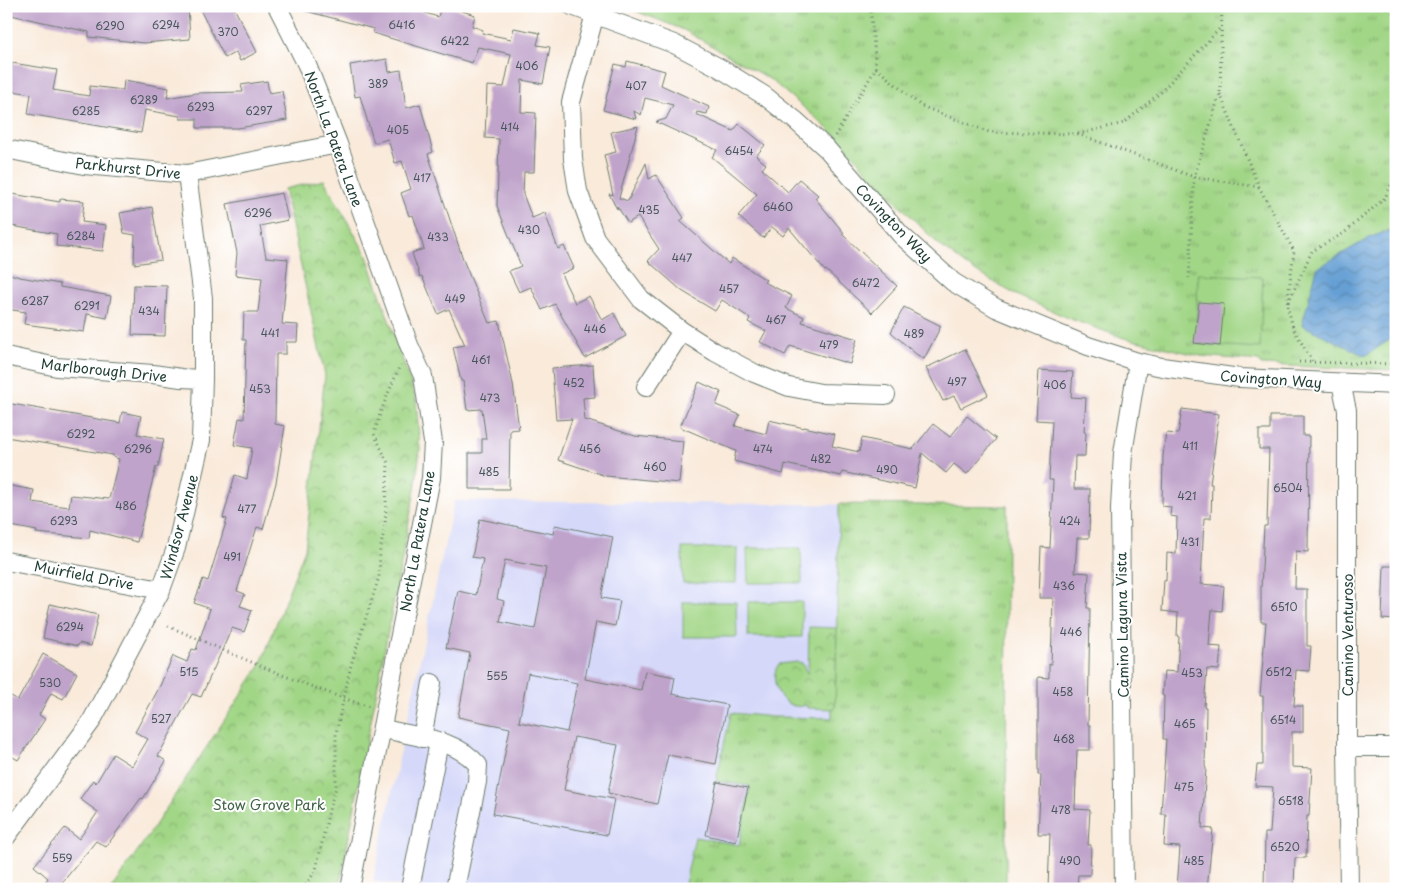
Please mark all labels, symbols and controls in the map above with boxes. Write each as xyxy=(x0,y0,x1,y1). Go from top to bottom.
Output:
house number: 6294 xyxy=(152,16,180,33)
house number: 6416 xyxy=(389,16,416,33)
house number: 6290 xyxy=(95,17,125,34)
house number: 370 xyxy=(218,23,238,40)
house number: 6422 xyxy=(441,32,469,49)
house number: 406 xyxy=(515,57,539,74)
street label: North La Patera Lane xyxy=(300,68,368,210)
house number: 389 xyxy=(368,75,388,92)
house number: 407 xyxy=(625,77,647,94)
house number: 6289 xyxy=(130,91,158,108)
house number: 6293 xyxy=(187,98,215,115)
house number: 6285 xyxy=(72,102,100,119)
house number: 6297 xyxy=(246,102,272,119)
house number: 414 xyxy=(501,118,519,135)
house number: 405 xyxy=(387,121,409,138)
house number: 6454 xyxy=(724,142,754,159)
street label: Parkhurst Drive xyxy=(74,152,182,184)
house number: 417 xyxy=(413,169,431,186)
street label: Covington Way xyxy=(851,179,937,267)
house number: 6460 xyxy=(763,198,793,215)
house number: 435 xyxy=(638,201,660,218)
house number: 6296 xyxy=(244,204,272,221)
house number: 430 xyxy=(518,221,540,238)
house number: 6284 xyxy=(66,227,96,244)
house number: 433 xyxy=(427,228,449,245)
house number: 447 xyxy=(672,249,692,266)
house number: 6472 xyxy=(852,274,880,291)
house number: 457 xyxy=(719,280,739,297)
house number: 449 xyxy=(445,290,465,307)
house number: 6287 xyxy=(21,292,49,309)
house number: 6291 xyxy=(74,297,100,314)
house number: 434 xyxy=(138,302,160,319)
house number: 467 xyxy=(766,311,786,328)
house number: 446 xyxy=(584,320,606,337)
house number: 441 xyxy=(261,324,279,341)
house number: 489 xyxy=(904,325,924,342)
house number: 479 xyxy=(819,336,839,353)
house number: 461 xyxy=(472,351,490,368)
street label: Marlborough Drive xyxy=(40,353,168,387)
street label: Covington Way xyxy=(1219,365,1323,393)
house number: 497 xyxy=(947,373,967,390)
house number: 452 xyxy=(563,374,585,391)
house number: 406 xyxy=(1043,376,1067,393)
house number: 453 xyxy=(249,380,271,397)
house number: 473 xyxy=(480,389,500,406)
house number: 6292 xyxy=(67,425,96,442)
house number: 411 xyxy=(1182,437,1198,454)
house number: 6296 xyxy=(124,440,152,457)
house number: 456 xyxy=(579,440,601,457)
house number: 474 xyxy=(753,440,773,457)
house number: 482 xyxy=(811,450,831,467)
house number: 460 xyxy=(643,458,667,475)
house number: 490 xyxy=(876,461,898,478)
house number: 485 xyxy=(479,463,499,480)
street label: North La Patera Lane xyxy=(394,469,440,613)
street label: Windsor Avenue xyxy=(155,472,203,582)
house number: 6504 xyxy=(1273,479,1303,496)
house number: 421 xyxy=(1178,487,1196,504)
house number: 486 xyxy=(115,497,137,514)
house number: 477 xyxy=(237,500,257,517)
house number: 6293 xyxy=(50,512,78,529)
house number: 424 xyxy=(1059,512,1081,529)
house number: 431 xyxy=(1181,533,1199,550)
house number: 491 xyxy=(223,548,241,565)
street label: Camino Laguna Vista xyxy=(1110,552,1134,698)
street label: Muirfield Drive xyxy=(33,555,135,595)
street label: Camino Venturoso xyxy=(1337,573,1358,696)
house number: 436 xyxy=(1053,577,1075,594)
house number: 6510 xyxy=(1271,598,1297,615)
house number: 6294 xyxy=(56,618,84,635)
house number: 446 xyxy=(1060,623,1082,640)
house number: 515 xyxy=(179,663,199,680)
house number: 6512 xyxy=(1266,663,1293,680)
house number: 453 xyxy=(1181,664,1203,681)
house number: 555 xyxy=(486,667,508,684)
house number: 530 xyxy=(39,674,61,691)
house number: 458 xyxy=(1053,683,1074,700)
house number: 527 xyxy=(151,710,171,727)
house number: 6514 xyxy=(1270,711,1296,728)
house number: 465 xyxy=(1174,715,1196,732)
house number: 468 xyxy=(1053,730,1075,747)
house number: 475 xyxy=(1174,778,1194,795)
house number: 6518 xyxy=(1278,792,1304,809)
park label: Stow Grove Park xyxy=(213,794,326,815)
house number: 478 xyxy=(1051,801,1071,818)
house number: 6520 xyxy=(1270,838,1300,855)
house number: 559 xyxy=(52,849,73,866)
house number: 490 xyxy=(1059,852,1081,869)
house number: 485 xyxy=(1184,852,1204,869)

